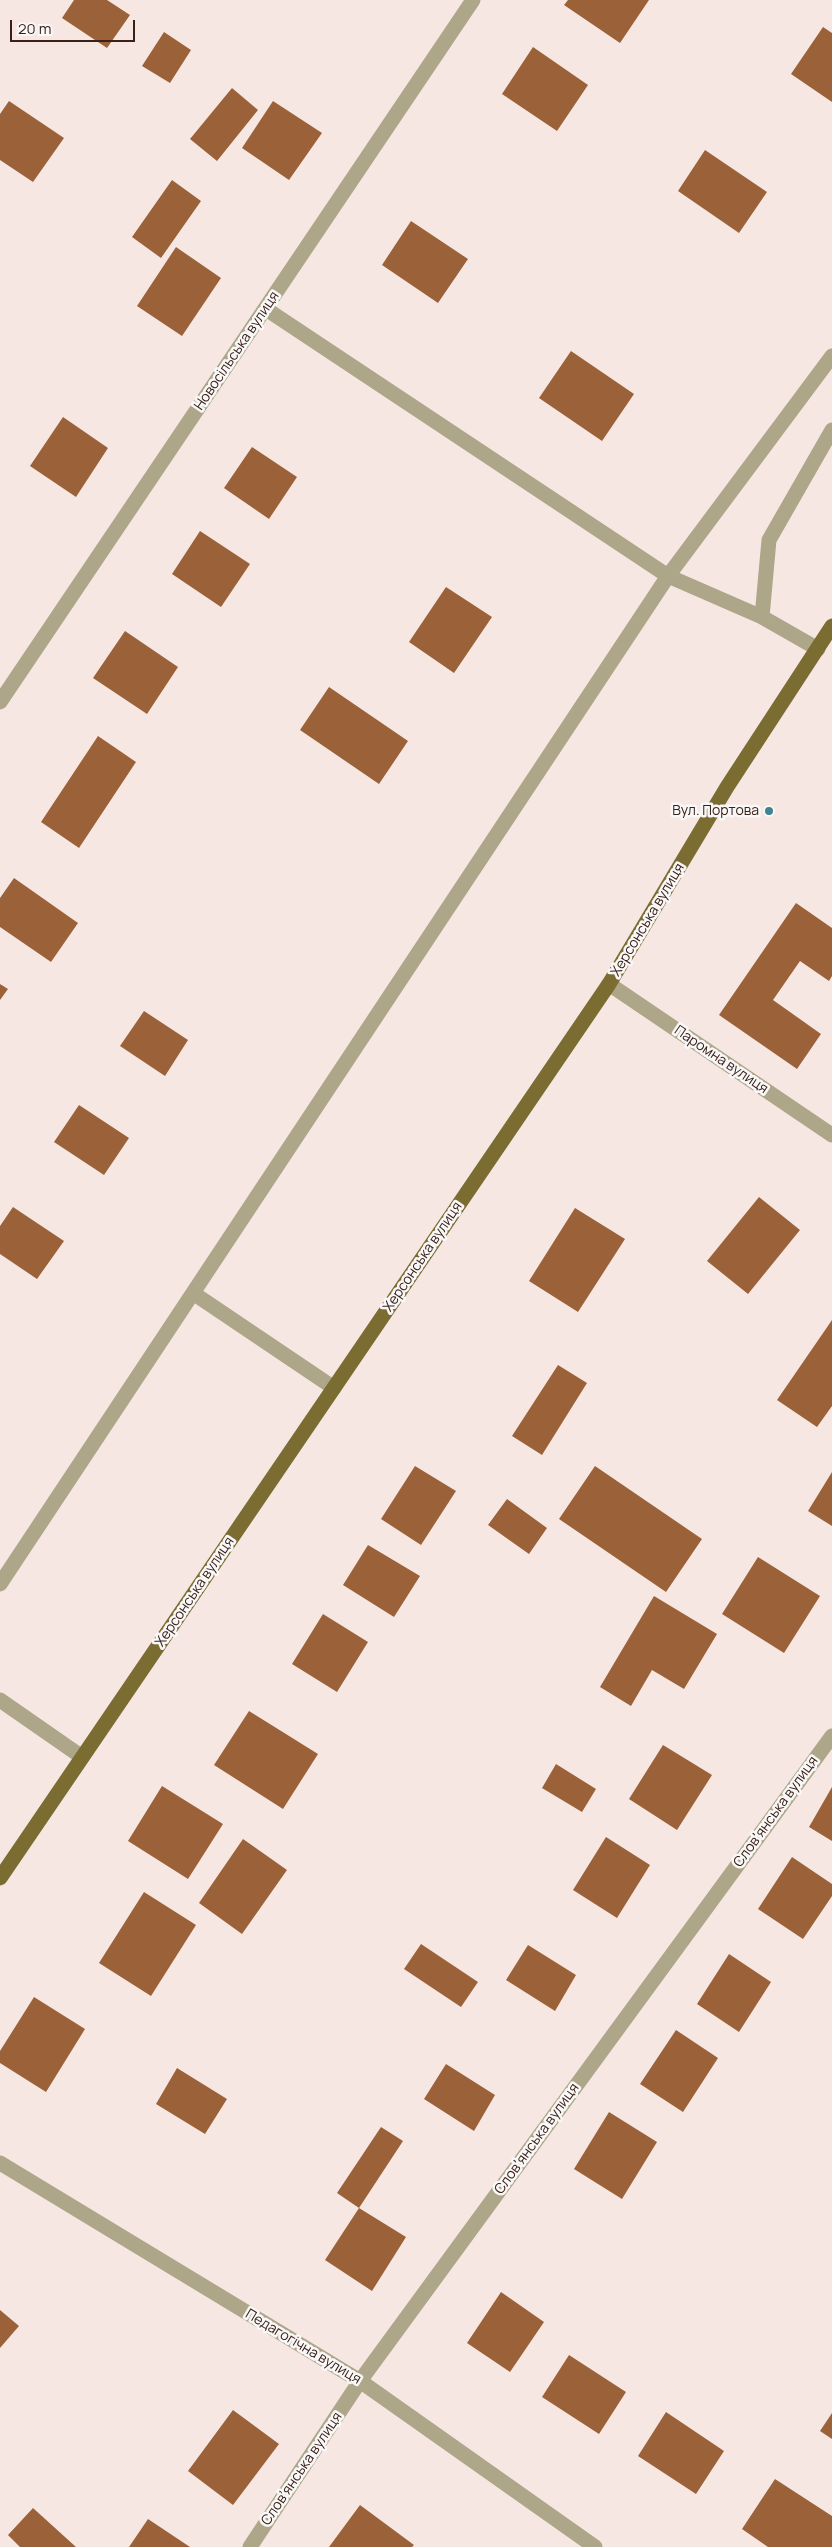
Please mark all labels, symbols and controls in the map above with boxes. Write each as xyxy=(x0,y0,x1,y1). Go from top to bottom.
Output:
scale bar xyxy=(12,10,138,42)
text: 20 m xyxy=(18,18,51,39)
street label: Новосільська вулиця xyxy=(191,288,283,414)
place label: Вул. Портова xyxy=(672,803,759,819)
marker: Вул. Портова xyxy=(763,805,775,817)
street label: Херсонська вулиця xyxy=(608,860,688,980)
street label: Паромна вулиця xyxy=(671,1022,771,1098)
street label: Херсонська вулиця xyxy=(380,1199,466,1315)
street label: Херсонська вулиця xyxy=(152,1534,238,1650)
street label: Словʼянська вулиця xyxy=(730,1753,822,1871)
street label: Словʼянська вулиця xyxy=(491,2080,583,2198)
street label: Педагогічна вулиця xyxy=(242,2306,364,2388)
street label: Словʼянська вулиця xyxy=(258,2409,346,2529)

